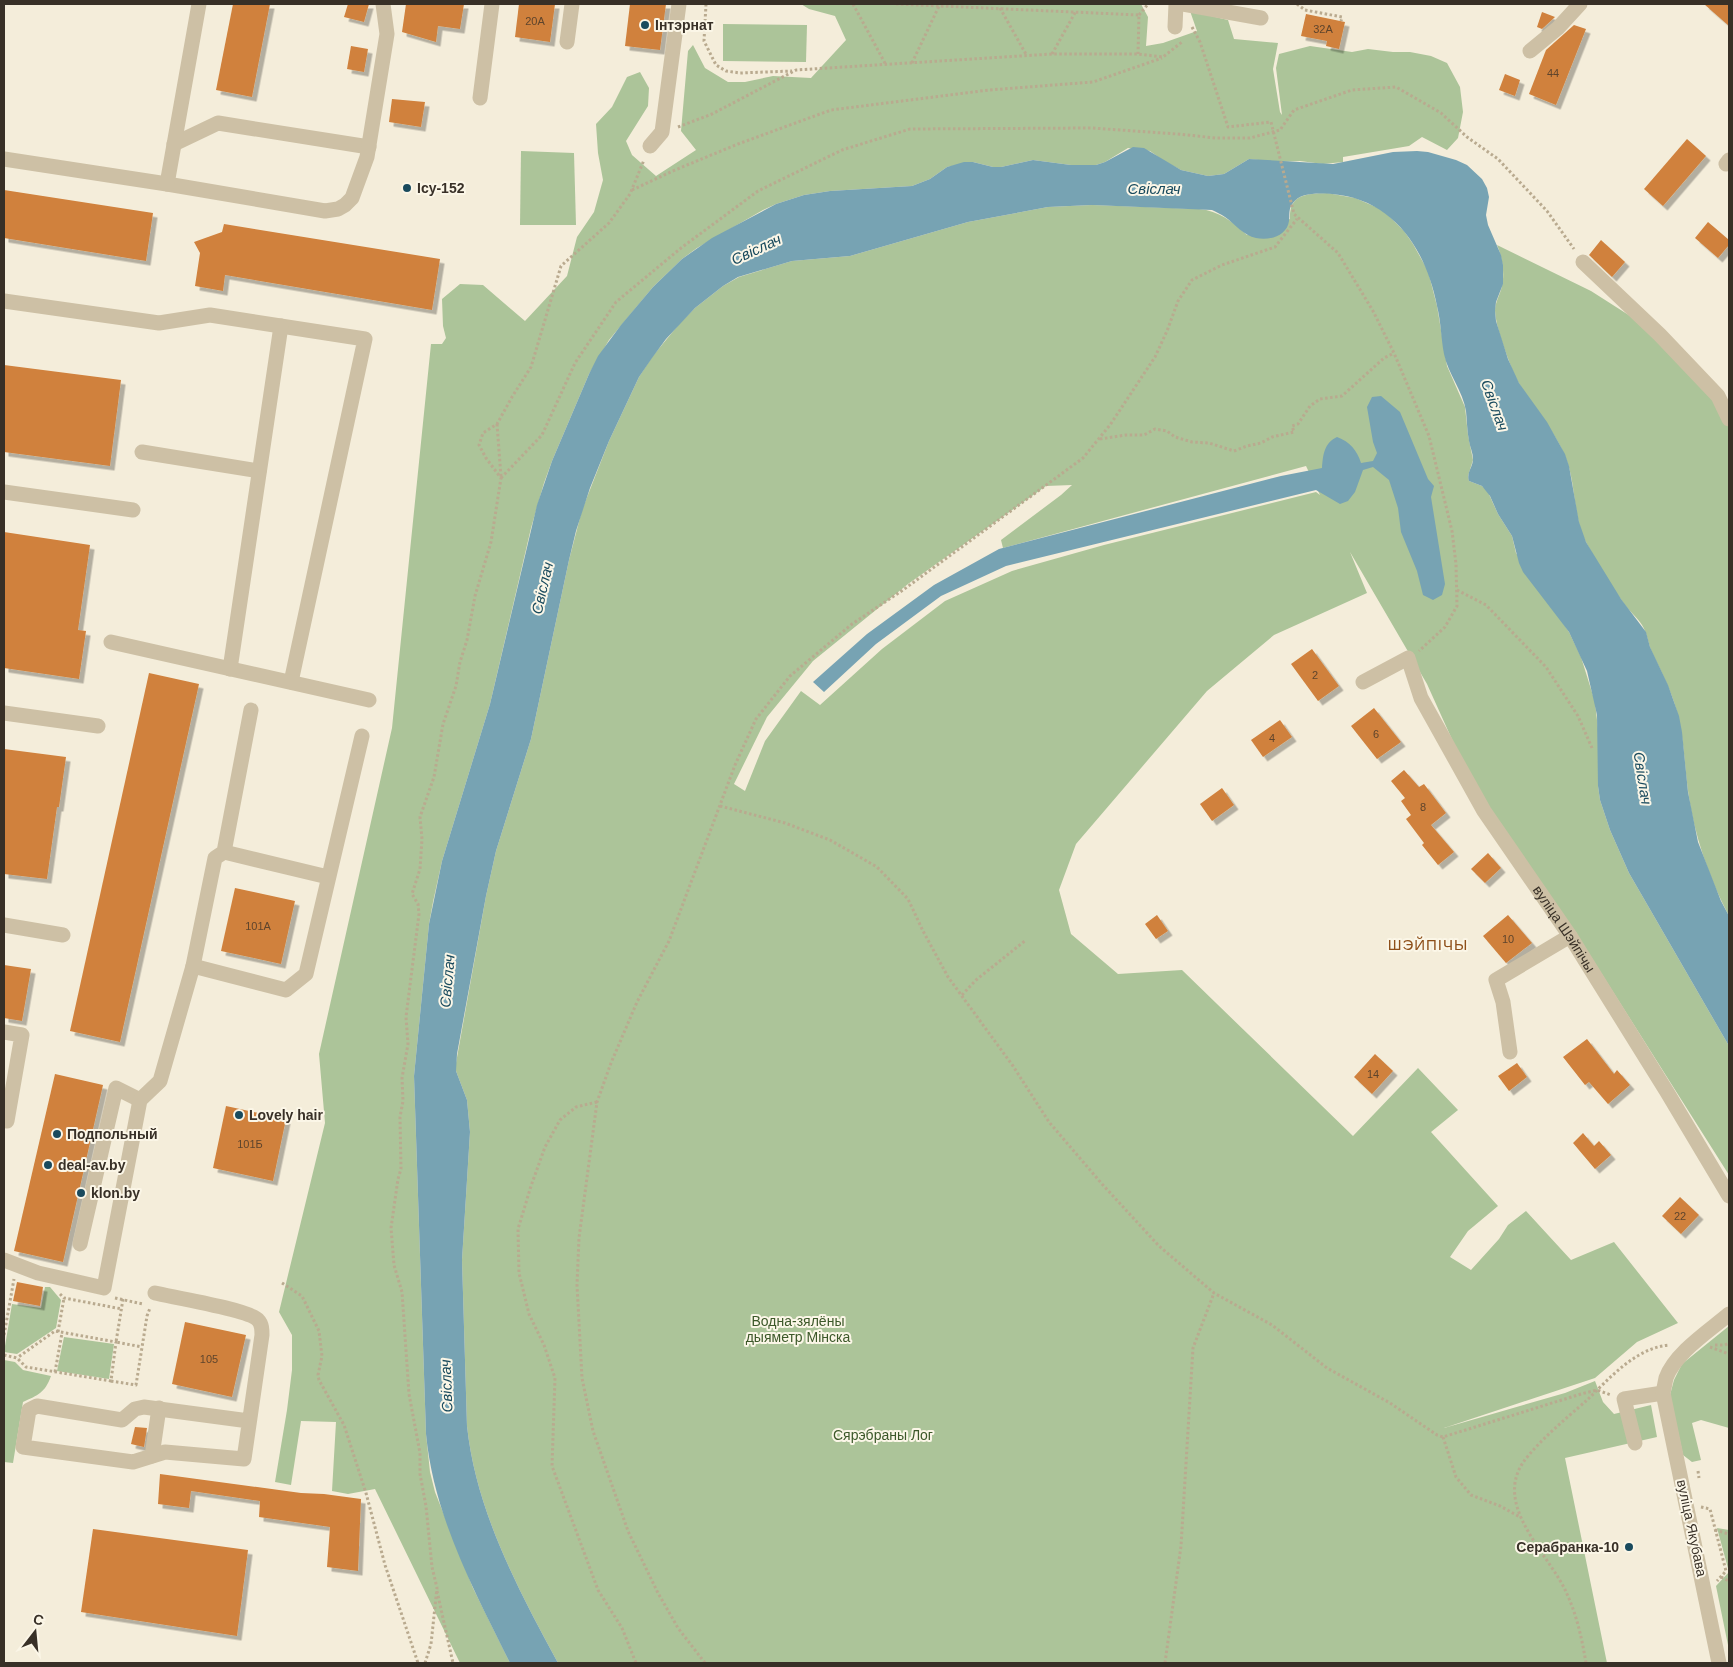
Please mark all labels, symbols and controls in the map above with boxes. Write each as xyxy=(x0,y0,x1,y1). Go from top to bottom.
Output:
house number: 20А xyxy=(525,15,545,27)
place label: Інтэрнат xyxy=(655,17,714,33)
marker: Інтэрнат xyxy=(639,19,651,31)
house number: 32А xyxy=(1313,23,1333,35)
house number: 44 xyxy=(1547,67,1559,79)
place label: Ісу-152 xyxy=(417,180,465,196)
water label: Свіслач xyxy=(1127,180,1181,197)
marker: Ісу-152 xyxy=(401,182,413,194)
water label: Свіслач xyxy=(728,230,784,268)
water label: Свіслач xyxy=(1478,377,1512,433)
water label: Свіслач xyxy=(528,560,556,616)
house number: 2 xyxy=(1312,669,1318,681)
house number: 6 xyxy=(1373,728,1379,740)
house number: 4 xyxy=(1269,732,1275,744)
water label: Свіслач xyxy=(1630,750,1656,806)
house number: 8 xyxy=(1420,801,1426,813)
street label: вуліца Шэйпічы xyxy=(1530,882,1599,975)
house number: 101А xyxy=(245,920,272,932)
house number: 10 xyxy=(1502,933,1514,945)
district label: ШЭЙПІЧЫ xyxy=(1388,936,1468,953)
water label: Свіслач xyxy=(436,954,458,1008)
house number: 14 xyxy=(1367,1068,1379,1080)
place label: Lovely hair xyxy=(249,1107,323,1123)
marker: Lovely hair xyxy=(233,1109,245,1121)
place label: Подпольный xyxy=(67,1126,158,1142)
marker: Подпольный xyxy=(51,1128,63,1140)
house number: 101Б xyxy=(237,1138,263,1150)
place label: deal-av.by xyxy=(58,1157,126,1173)
marker: deal-av.by xyxy=(42,1159,54,1171)
place label: klon.by xyxy=(91,1185,140,1201)
marker: klon.by xyxy=(75,1187,87,1199)
house number: 22 xyxy=(1674,1210,1686,1222)
park label: Водна-зялёны дыяметр Мінска xyxy=(746,1313,850,1345)
house number: 105 xyxy=(200,1353,218,1365)
water label: Свіслач xyxy=(437,1359,455,1413)
park label: Сярэбраны Лог xyxy=(833,1427,933,1443)
street label: вуліца Якубава xyxy=(1674,1478,1710,1578)
place label: Серабранка-10 xyxy=(1516,1539,1619,1555)
marker: Серабранка-10 xyxy=(1623,1541,1635,1553)
north arrow xyxy=(10,1607,60,1657)
text: С xyxy=(32,1610,46,1629)

